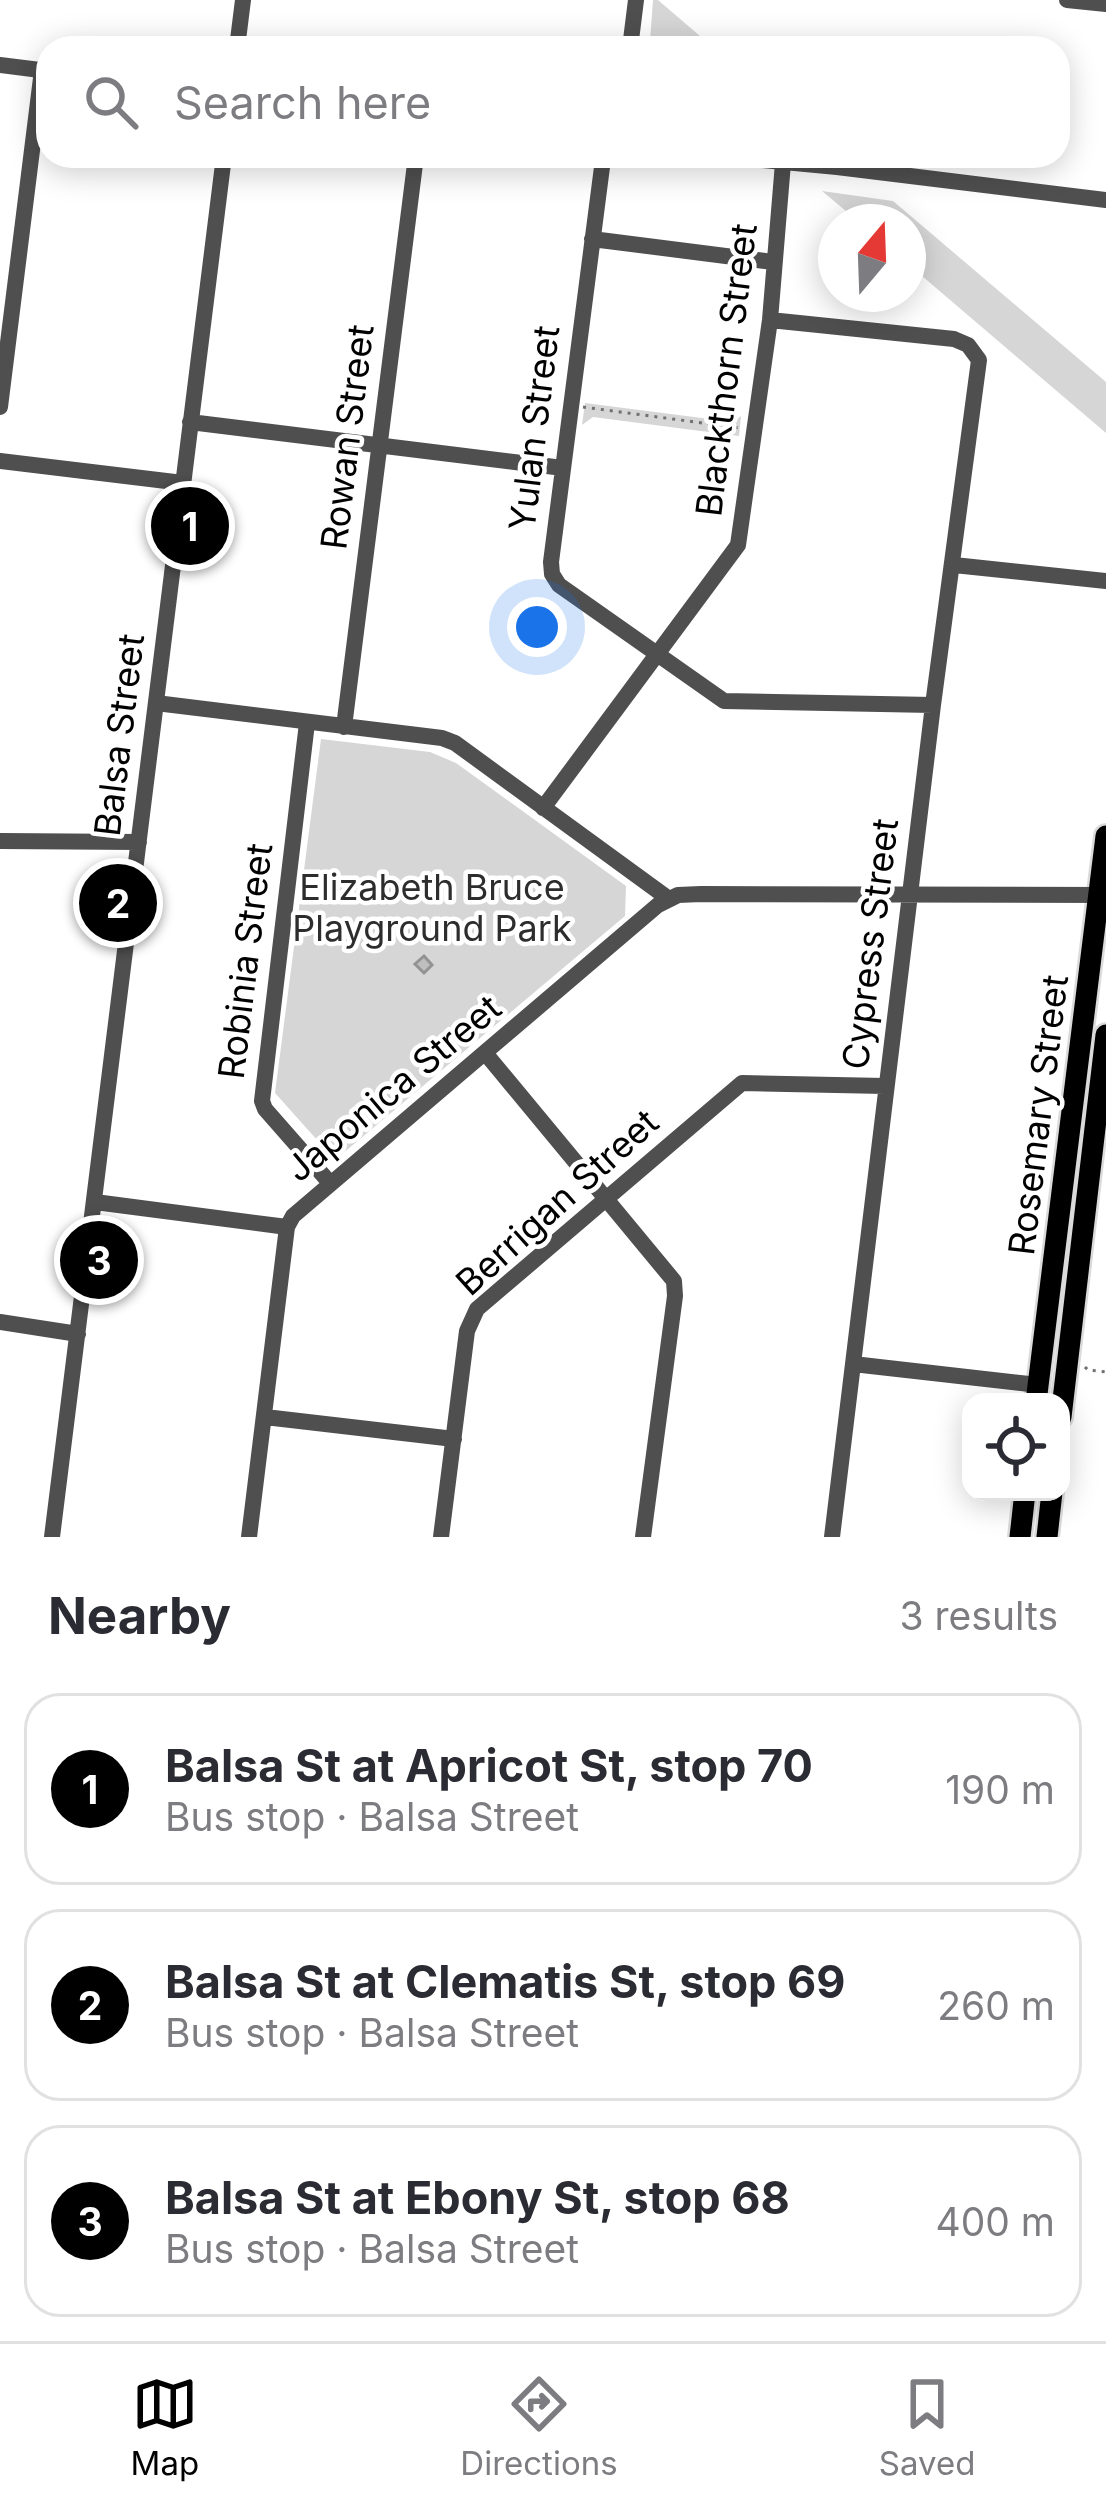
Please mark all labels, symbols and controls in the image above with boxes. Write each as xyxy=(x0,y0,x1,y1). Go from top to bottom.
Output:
search box xyxy=(36,36,1070,168)
icon: search xyxy=(78,69,144,135)
text: Search here xyxy=(174,75,431,130)
north arrow xyxy=(818,204,926,312)
street label: Blackthorn Street xyxy=(686,221,766,519)
street label: Rowan Street xyxy=(311,322,383,552)
street label: Yulan Street xyxy=(500,323,568,533)
pin: 1 xyxy=(151,481,229,571)
your location xyxy=(507,597,567,657)
street label: Balsa Street xyxy=(85,631,153,839)
street label: Cypress Street xyxy=(833,816,907,1072)
street label: Robinia Street xyxy=(209,841,281,1081)
pin: 2 xyxy=(79,858,157,948)
park label: Elizabeth Bruce Playground Park xyxy=(292,865,572,950)
street label: Rosemary Street xyxy=(999,972,1077,1258)
street label: Japonica Street xyxy=(277,985,510,1191)
street label: Berrigan Street xyxy=(447,1100,667,1304)
pin: 3 xyxy=(60,1215,138,1305)
map controls xyxy=(962,1393,1070,1501)
button: locate xyxy=(962,1393,1070,1501)
text: Nearby xyxy=(48,1585,231,1646)
text: 3 results xyxy=(900,1592,1058,1639)
text: Balsa St at Apricot St, stop 70 xyxy=(165,1738,813,1793)
text: 1 xyxy=(82,1766,98,1813)
text: 190 m xyxy=(945,1766,1055,1813)
text: Bus stop · Balsa Street xyxy=(165,1793,579,1840)
text: Balsa St at Clematis St, stop 69 xyxy=(165,1954,846,2009)
text: 2 xyxy=(78,1982,102,2029)
text: 260 m xyxy=(937,1982,1055,2029)
text: Bus stop · Balsa Street xyxy=(165,2009,579,2056)
text: Balsa St at Ebony St, stop 68 xyxy=(165,2170,790,2225)
text: 3 xyxy=(77,2198,103,2245)
text: 400 m xyxy=(935,2198,1055,2245)
text: Bus stop · Balsa Street xyxy=(165,2225,579,2272)
tab: Map xyxy=(131,2371,199,2483)
tab: Directions xyxy=(460,2371,618,2483)
tab: Saved xyxy=(879,2371,975,2483)

